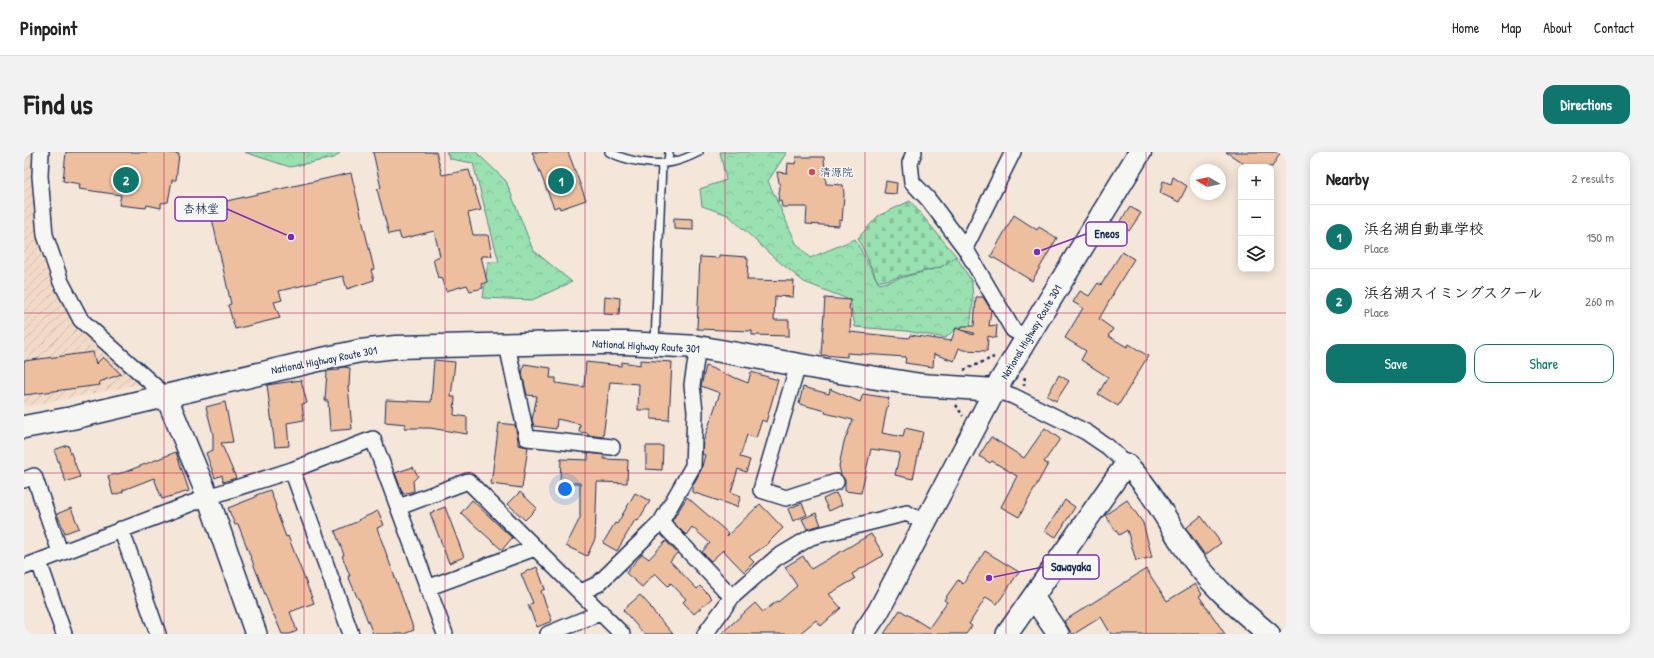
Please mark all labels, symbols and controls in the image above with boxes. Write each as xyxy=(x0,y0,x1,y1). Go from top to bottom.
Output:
text: Pinpoint xyxy=(20,15,77,41)
text: Home xyxy=(1452,18,1479,37)
text: Map xyxy=(1501,18,1521,37)
text: About xyxy=(1543,18,1572,37)
text: Contact xyxy=(1594,18,1634,37)
text: Find us xyxy=(24,85,93,123)
button: Directions xyxy=(1543,85,1630,124)
north arrow xyxy=(1190,164,1226,200)
map controls xyxy=(1238,164,1274,272)
button: + xyxy=(1238,164,1274,200)
pin: 2 xyxy=(113,165,139,195)
place label: 清源院 xyxy=(820,165,853,179)
pin: 1 xyxy=(548,166,574,196)
marker: 清源院 xyxy=(807,167,817,177)
text: Nearby xyxy=(1326,167,1369,190)
text: 2 results xyxy=(1572,169,1614,187)
callout: 杏林堂 xyxy=(175,197,227,221)
text: 杏林堂 xyxy=(183,200,219,217)
button: − xyxy=(1238,200,1274,236)
text: 浜名湖自動車学校 xyxy=(1364,218,1484,239)
callout: Eneos xyxy=(1086,222,1127,246)
text: Eneos xyxy=(1095,225,1120,242)
text: 1 xyxy=(1337,228,1341,246)
text: 150 m xyxy=(1586,228,1614,246)
button: layers xyxy=(1238,236,1274,272)
text: Place xyxy=(1364,239,1389,257)
street label: National Highway Route 301 xyxy=(997,282,1065,382)
text: 浜名湖スイミングスクール xyxy=(1364,282,1543,303)
text: 2 xyxy=(1336,292,1342,310)
text: 260 m xyxy=(1585,292,1614,310)
text: Place xyxy=(1364,303,1389,321)
street label: National Highway Route 301 xyxy=(592,336,700,356)
street label: National Highway Route 301 xyxy=(270,343,378,377)
button: Save xyxy=(1326,344,1466,383)
button: Share xyxy=(1474,344,1614,383)
your location xyxy=(555,479,575,499)
callout: Sawayaka xyxy=(1043,555,1099,579)
text: Sawayaka xyxy=(1051,558,1091,576)

